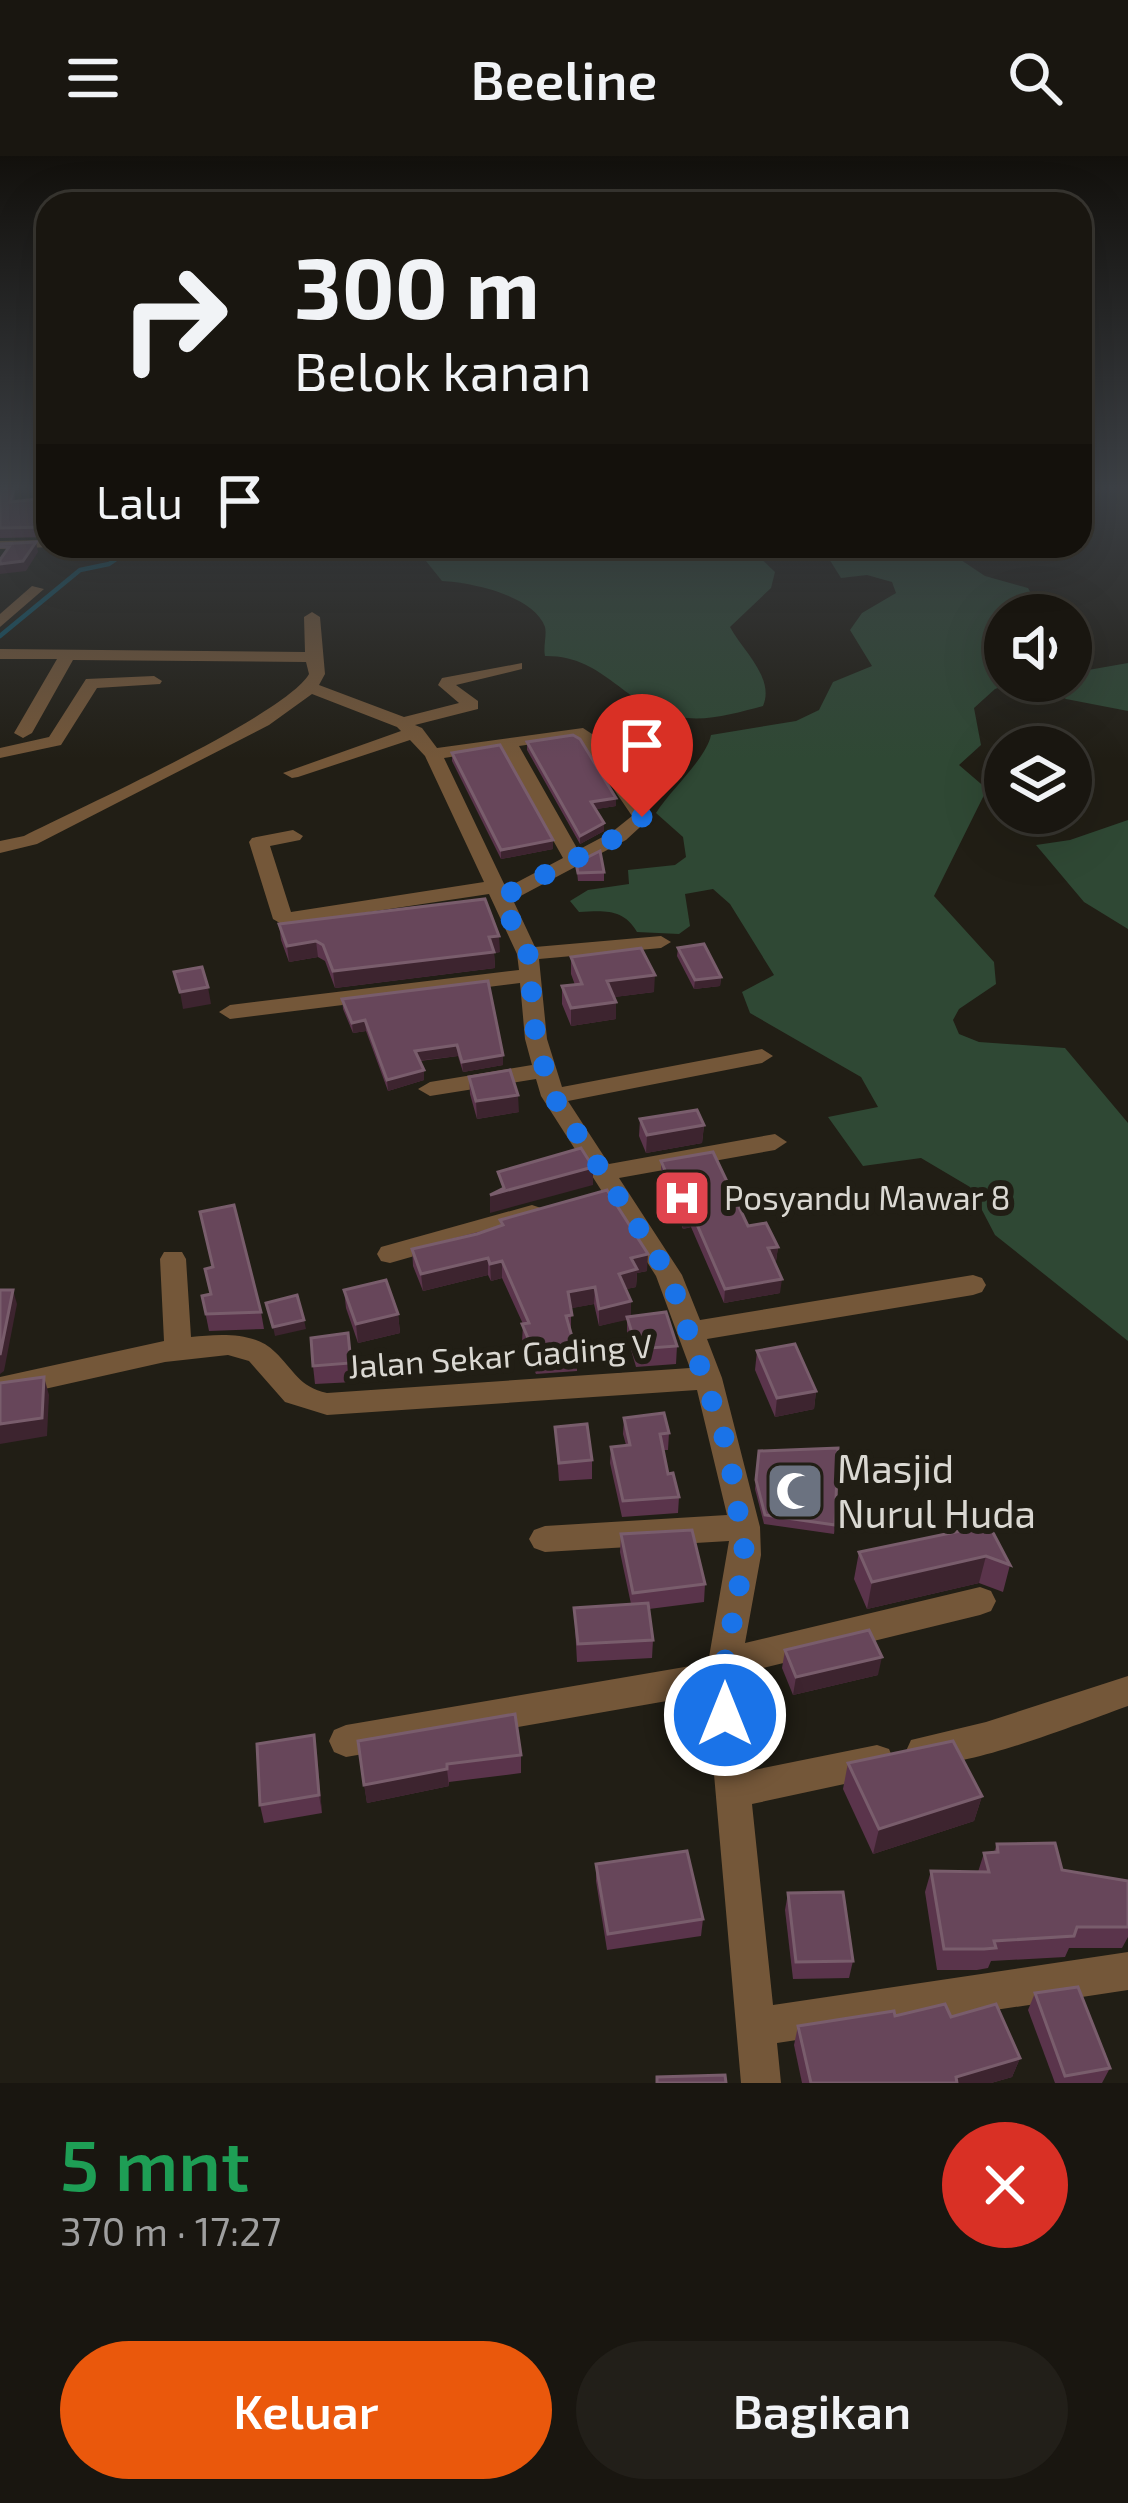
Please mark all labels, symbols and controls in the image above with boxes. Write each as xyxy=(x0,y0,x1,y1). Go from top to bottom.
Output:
icon: menu xyxy=(60,45,126,111)
icon: search xyxy=(1002,45,1068,111)
text: Beeline xyxy=(471,46,657,111)
text: 300 m xyxy=(294,235,540,336)
icon: right xyxy=(96,240,252,396)
text: Belok kanan xyxy=(294,337,592,402)
icon: arrive xyxy=(207,468,273,534)
text: Lalu xyxy=(96,474,183,528)
map controls xyxy=(984,594,1092,834)
button: sound xyxy=(984,594,1092,702)
pin xyxy=(591,694,693,817)
icon: arrive xyxy=(609,712,675,778)
button: layers xyxy=(984,726,1092,834)
hospital icon: Posyandu Mawar 8 xyxy=(651,1167,713,1229)
place label: Posyandu Mawar 8 xyxy=(724,1177,1011,1217)
street label: Jalan Sekar Gading V xyxy=(346,1324,653,1386)
place label: Masjid Nurul Huda xyxy=(837,1444,1036,1536)
mosque icon: Masjid Nurul Huda xyxy=(764,1460,826,1522)
position arrow xyxy=(662,1652,788,1778)
text: 5 mnt xyxy=(60,2119,250,2205)
button: close xyxy=(942,2122,1068,2248)
text: 370 m · 17:27 xyxy=(60,2207,281,2254)
button: Keluar xyxy=(60,2341,552,2479)
button: Bagikan xyxy=(576,2341,1068,2479)

